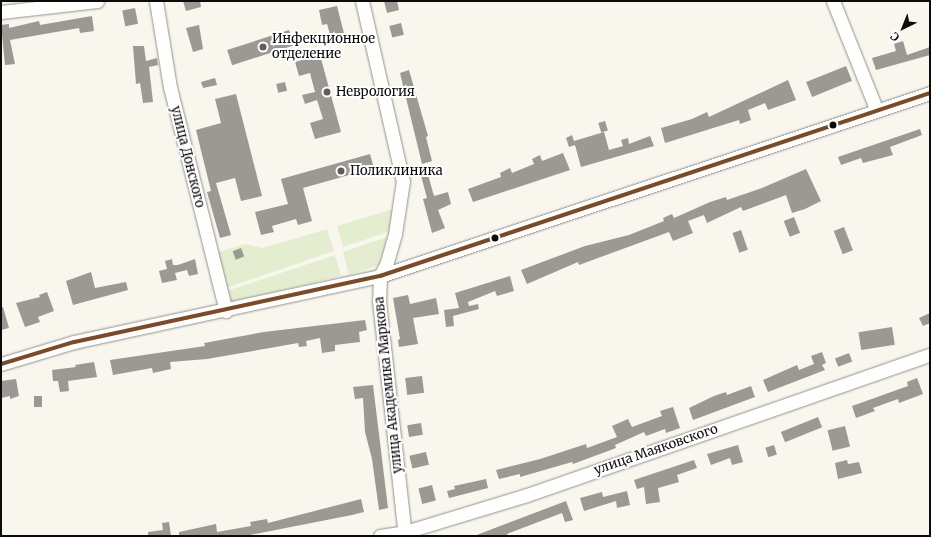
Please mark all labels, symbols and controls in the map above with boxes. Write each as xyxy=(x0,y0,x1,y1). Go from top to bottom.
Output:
north arrow xyxy=(883,8,923,48)
text: С xyxy=(887,29,902,44)
place label: Инфекционное отделение xyxy=(272,32,375,63)
marker: Инфекционное отделение xyxy=(257,41,269,53)
place label: Неврология xyxy=(336,84,415,100)
marker: Неврология xyxy=(321,86,333,98)
street label: улица Донского xyxy=(167,104,207,210)
unlabelled marker xyxy=(828,120,838,130)
place label: Поликлиника xyxy=(350,163,443,179)
marker: Поликлиника xyxy=(335,165,347,177)
unlabelled marker xyxy=(490,233,500,243)
street label: улица Академика Маркова xyxy=(372,296,406,474)
street label: улица Маяковского xyxy=(592,421,720,479)

